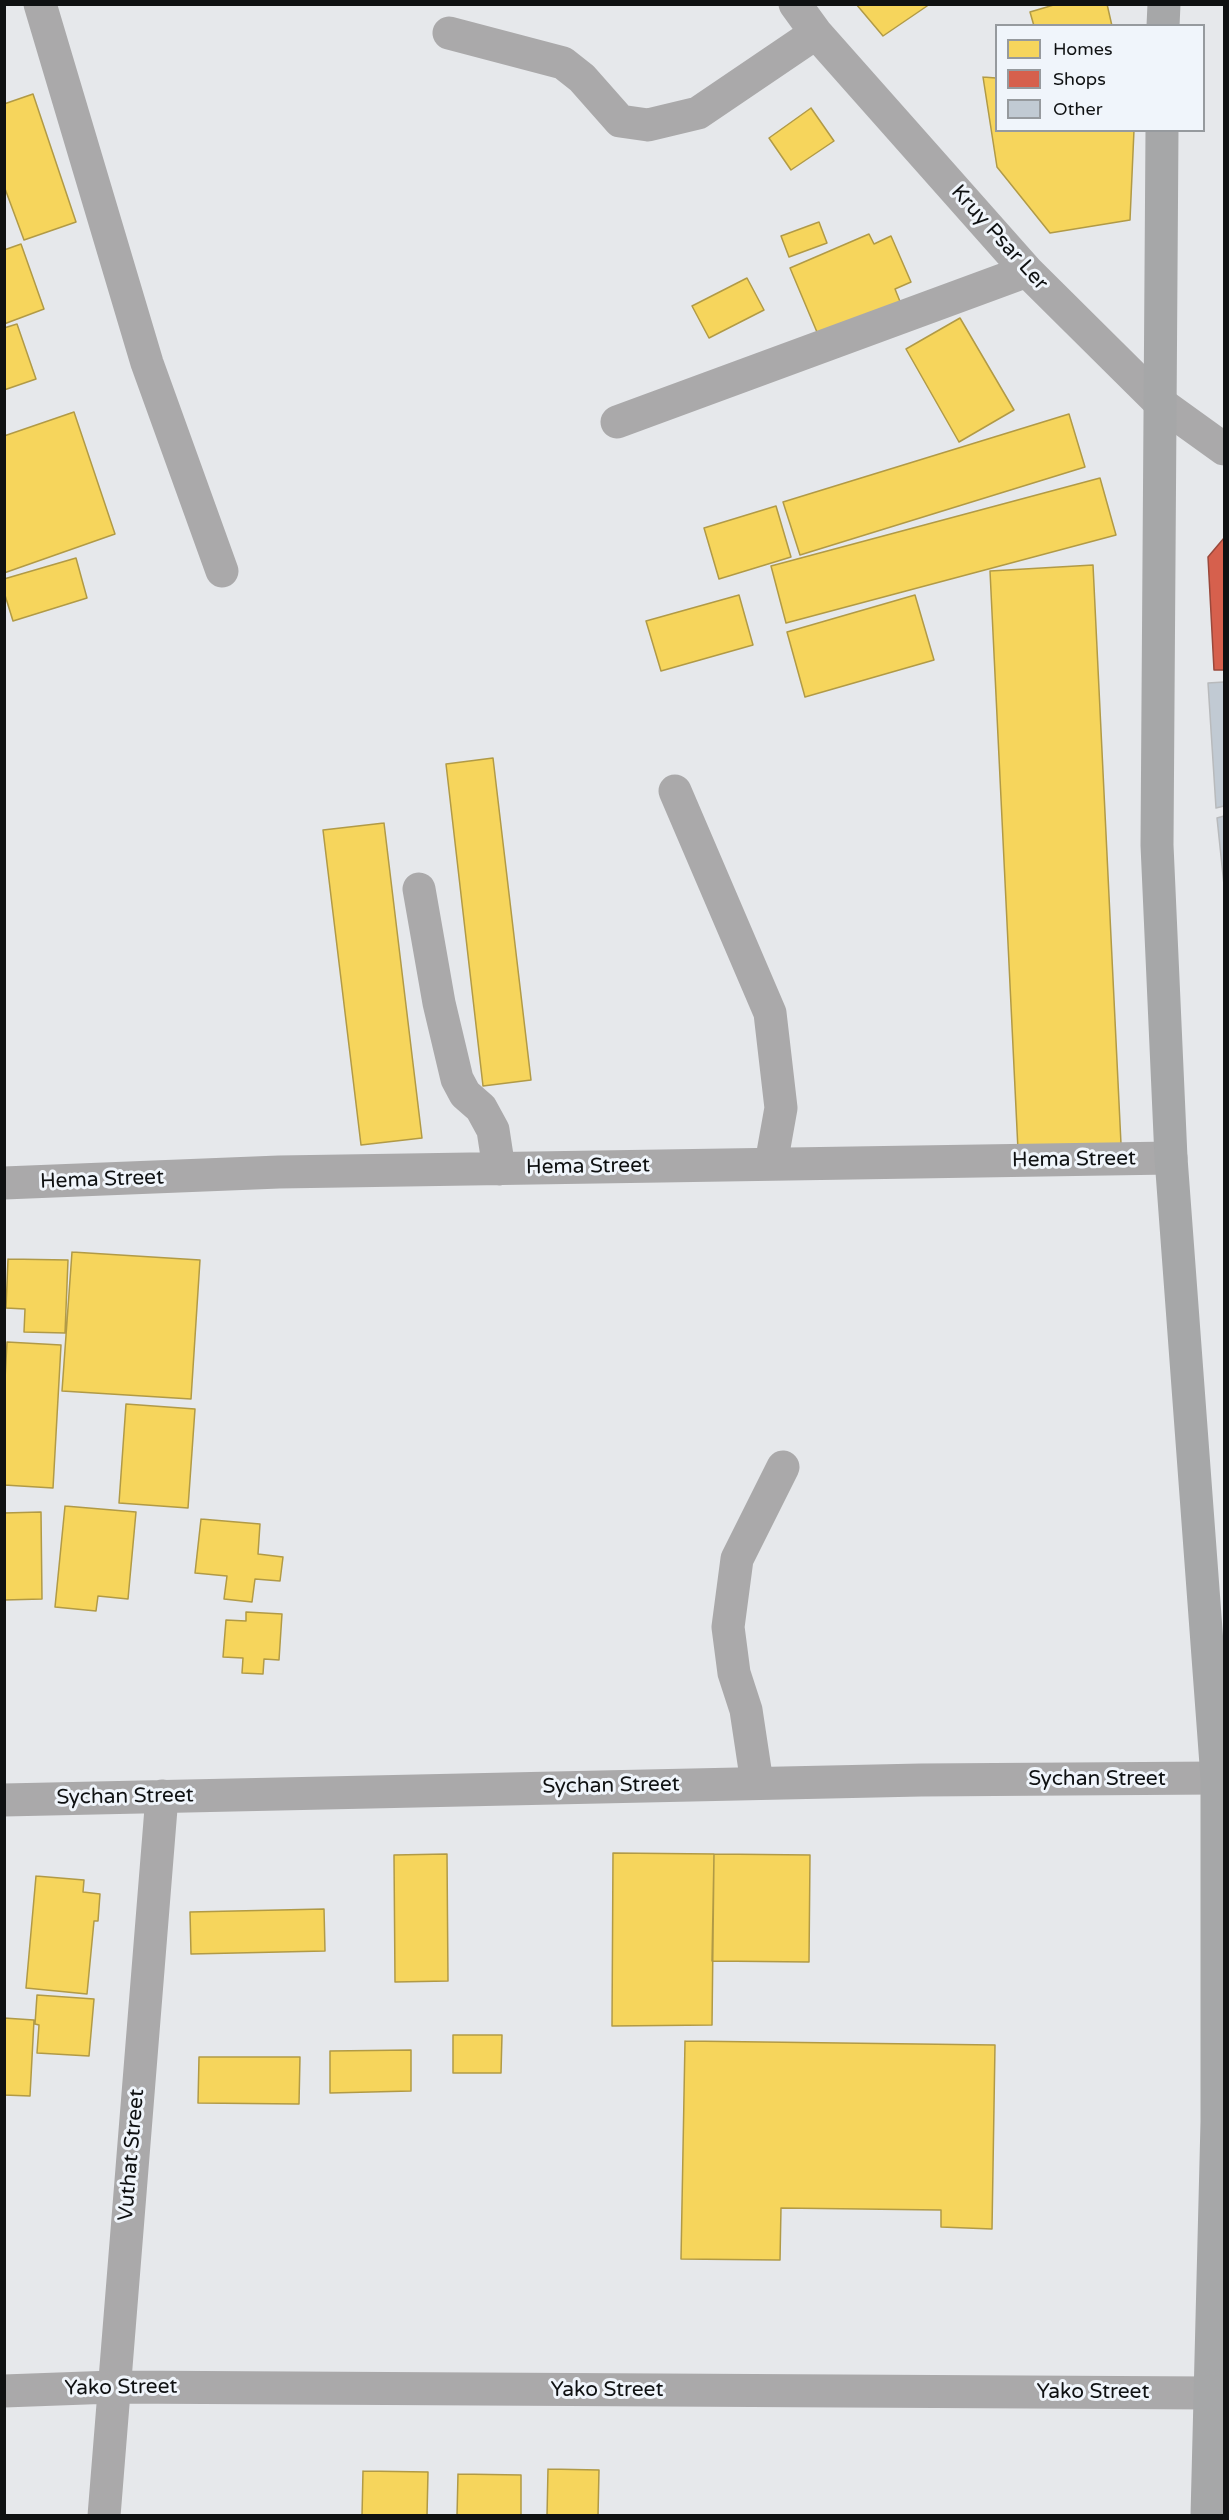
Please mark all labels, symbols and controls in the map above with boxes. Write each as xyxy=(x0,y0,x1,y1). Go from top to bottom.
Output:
legend xyxy=(995,24,1205,132)
text: Homes xyxy=(1053,38,1113,60)
text: Shops xyxy=(1053,68,1106,90)
text: Other xyxy=(1053,98,1103,120)
street label: Kruy Psar Ler xyxy=(945,180,1053,296)
street label: Hema Street xyxy=(1012,1146,1136,1174)
street label: Hema Street xyxy=(526,1153,650,1181)
street label: Hema Street xyxy=(40,1165,164,1195)
street label: Sychan Street xyxy=(1028,1766,1166,1792)
street label: Sychan Street xyxy=(542,1772,680,1800)
street label: Sychan Street xyxy=(56,1783,194,1811)
street label: Vuthat Street xyxy=(114,2088,150,2222)
street label: Yako Street xyxy=(64,2374,178,2402)
street label: Yako Street xyxy=(550,2377,664,2403)
street label: Yako Street xyxy=(1036,2379,1150,2405)

